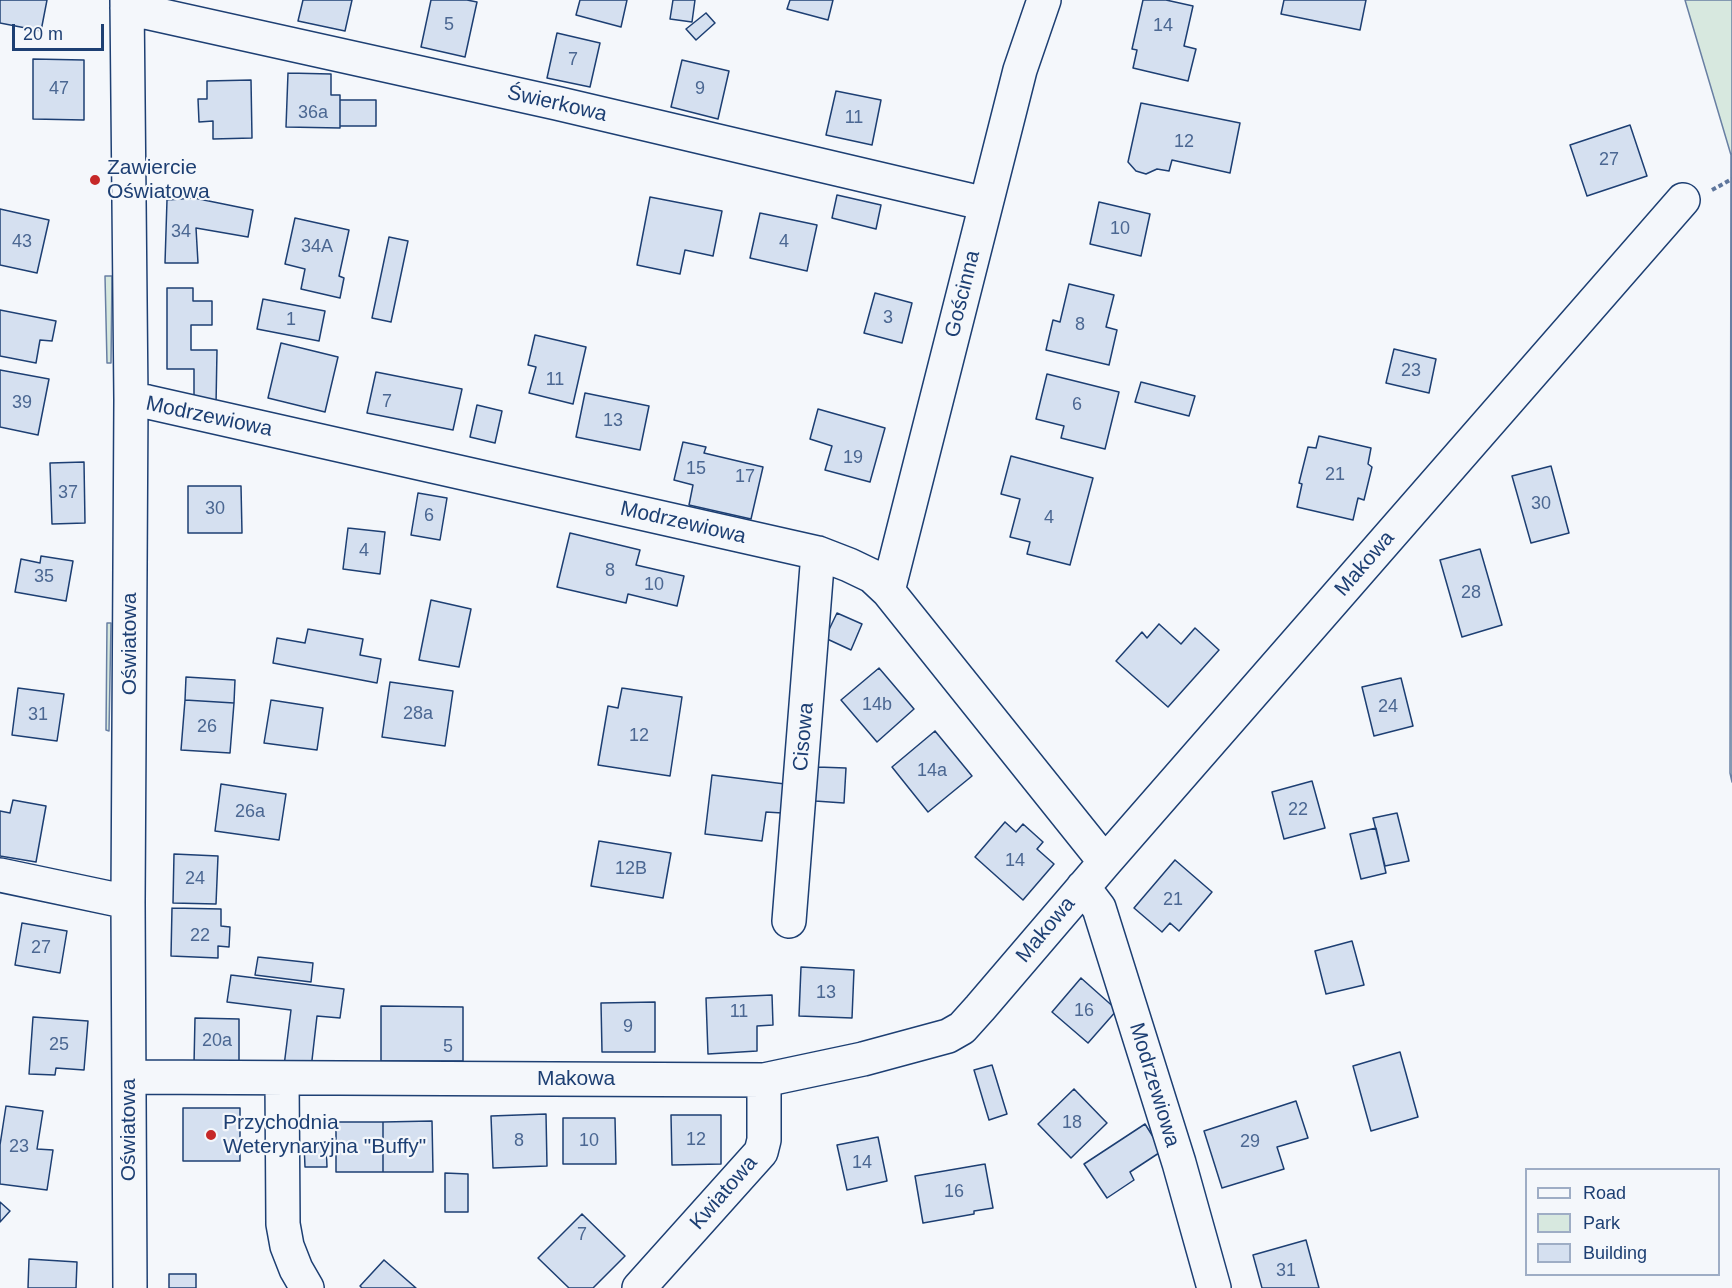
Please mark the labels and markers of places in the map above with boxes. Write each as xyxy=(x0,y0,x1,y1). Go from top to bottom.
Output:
place label: Zawiercie Oświatowa xyxy=(107,155,210,205)
marker: Zawiercie Oświatowa xyxy=(88,173,102,187)
place label: Przychodnia Weterynaryjna "Buffy" xyxy=(223,1110,426,1160)
marker: Przychodnia Weterynaryjna "Buffy" xyxy=(204,1128,218,1142)

